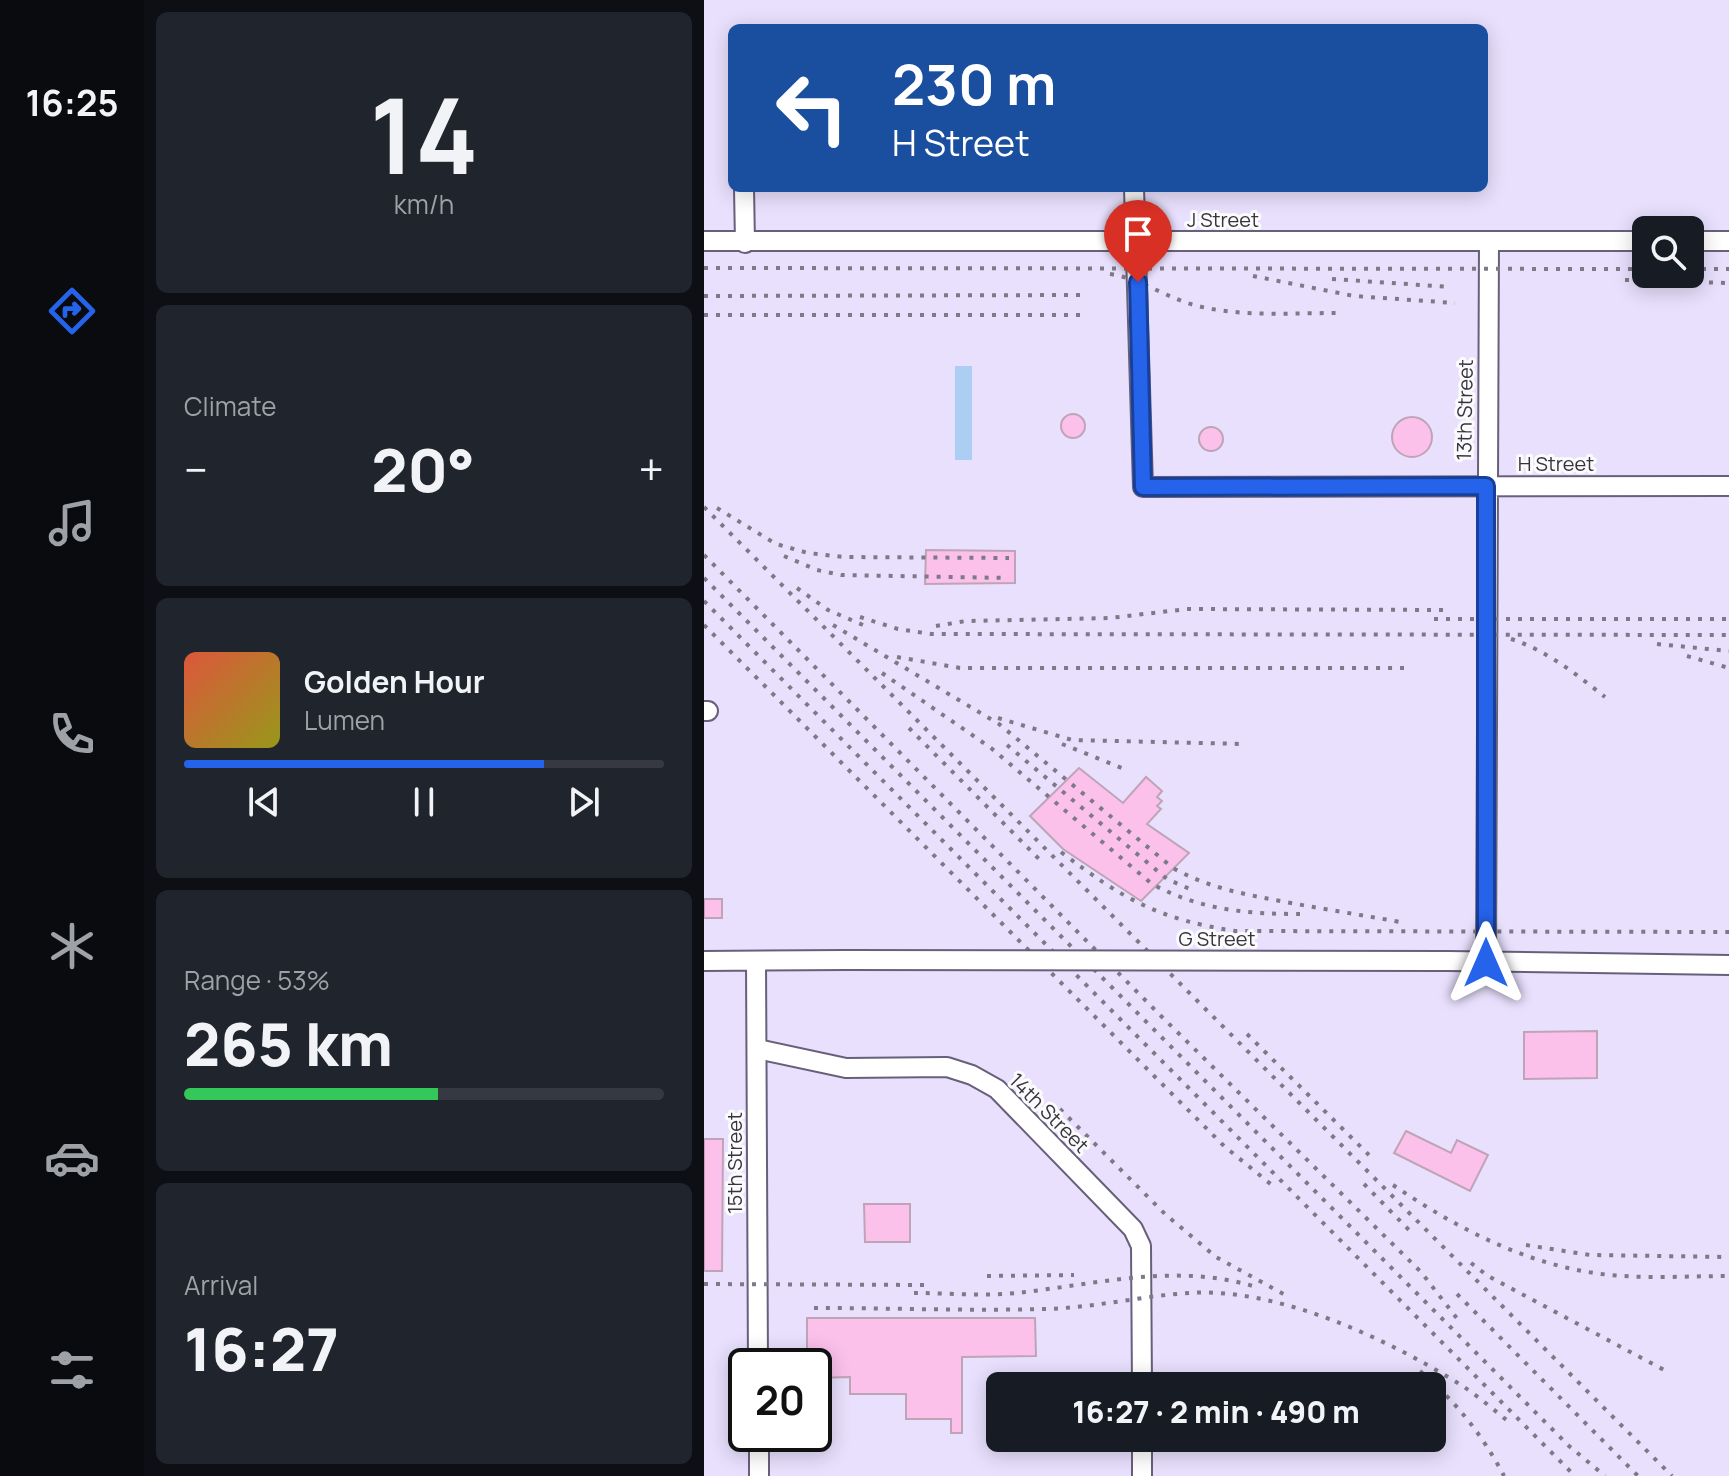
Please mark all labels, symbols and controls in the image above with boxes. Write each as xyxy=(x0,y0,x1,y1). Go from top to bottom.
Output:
text: 230 m xyxy=(892,45,1056,122)
icon: left xyxy=(760,56,864,160)
text: 14 xyxy=(370,63,478,205)
text: 16:25 xyxy=(25,78,119,127)
text: H Street xyxy=(892,118,1030,167)
text: km/h xyxy=(394,186,454,222)
pin xyxy=(1104,200,1172,282)
street label: J Street xyxy=(1187,206,1259,233)
icon: arrive xyxy=(1116,212,1160,256)
map controls xyxy=(1632,216,1704,288)
button: search xyxy=(1632,216,1704,288)
icon: directions xyxy=(44,283,100,339)
street label: 13th Street xyxy=(1450,359,1479,461)
text: Climate xyxy=(184,388,276,424)
text: 20° xyxy=(371,428,475,510)
text: − xyxy=(184,439,208,499)
text: + xyxy=(639,439,664,499)
street label: H Street xyxy=(1518,450,1594,477)
icon: music xyxy=(44,495,100,551)
text: Golden Hour xyxy=(304,661,485,702)
text: Lumen xyxy=(304,702,385,738)
icon: phone xyxy=(44,706,100,762)
icon: previous xyxy=(242,780,286,824)
icon: pause xyxy=(402,780,446,824)
icon: next xyxy=(562,780,606,824)
icon: climate xyxy=(44,918,100,974)
position arrow xyxy=(1444,921,1528,1005)
street label: G Street xyxy=(1179,925,1255,952)
text: Range · 53% xyxy=(184,962,330,998)
text: 265 km xyxy=(184,1002,393,1084)
street label: 14th Street xyxy=(1004,1067,1095,1158)
street label: 15th Street xyxy=(721,1112,748,1214)
icon: car xyxy=(44,1130,100,1186)
text: Arrival xyxy=(184,1267,258,1303)
text: 16:27 xyxy=(184,1307,339,1389)
icon: filters xyxy=(44,1342,100,1398)
speed limit sign: 20 xyxy=(728,1348,832,1452)
text: 16:27 · 2 min · 490 m xyxy=(1072,1391,1360,1432)

